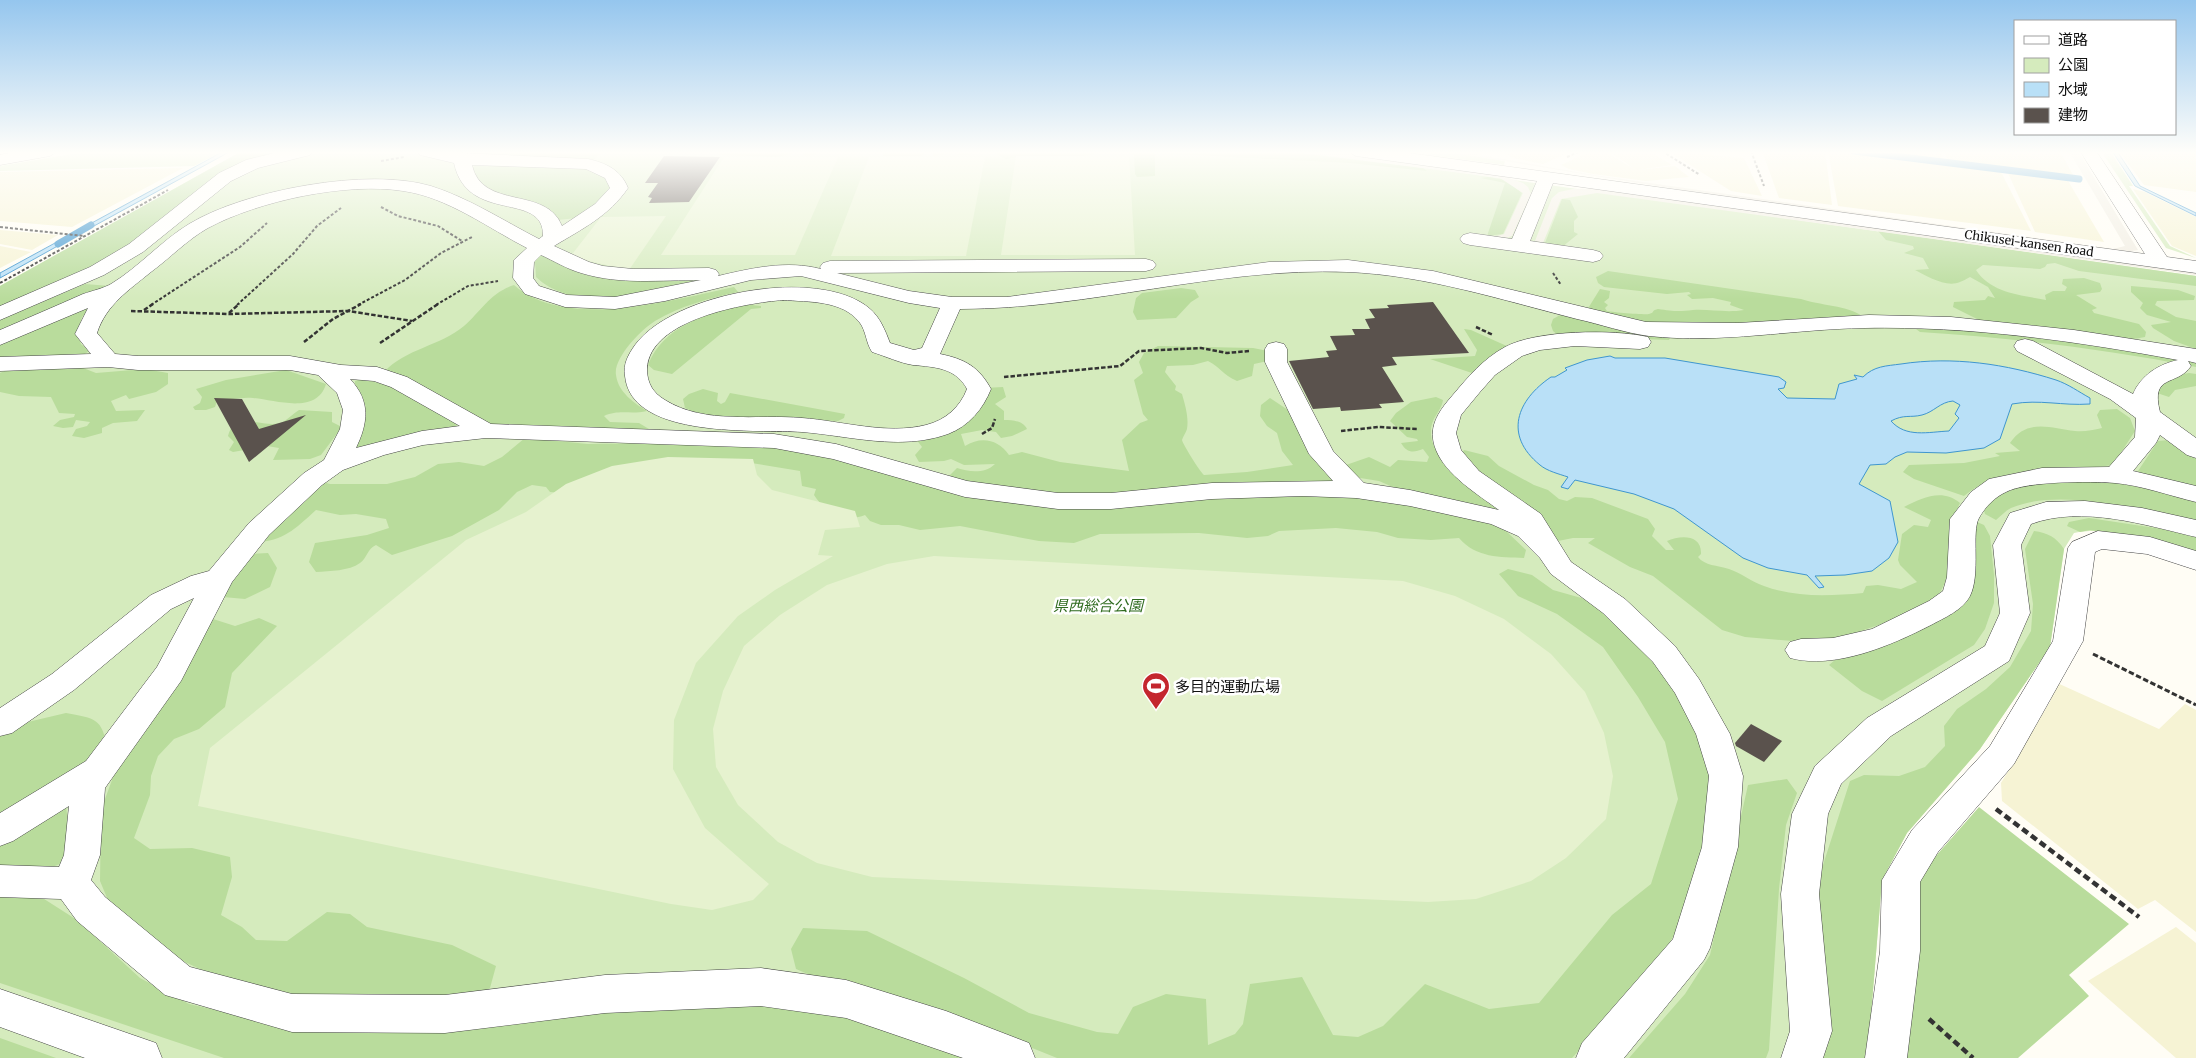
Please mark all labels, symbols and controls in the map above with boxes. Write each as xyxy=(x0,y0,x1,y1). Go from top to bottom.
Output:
legend xyxy=(2014,20,2176,135)
text: 道路 xyxy=(2058,30,2088,49)
text: 公園 xyxy=(2058,55,2088,74)
text: 水域 xyxy=(2058,80,2088,99)
text: 建物 xyxy=(2058,105,2088,124)
street label: Chikusei-kansen Road xyxy=(1964,227,2094,259)
park label: 県西総合公園 xyxy=(1053,596,1145,615)
sports icon: 多目的運動広場 xyxy=(1141,671,1171,710)
place label: 多目的運動広場 xyxy=(1175,677,1280,696)

